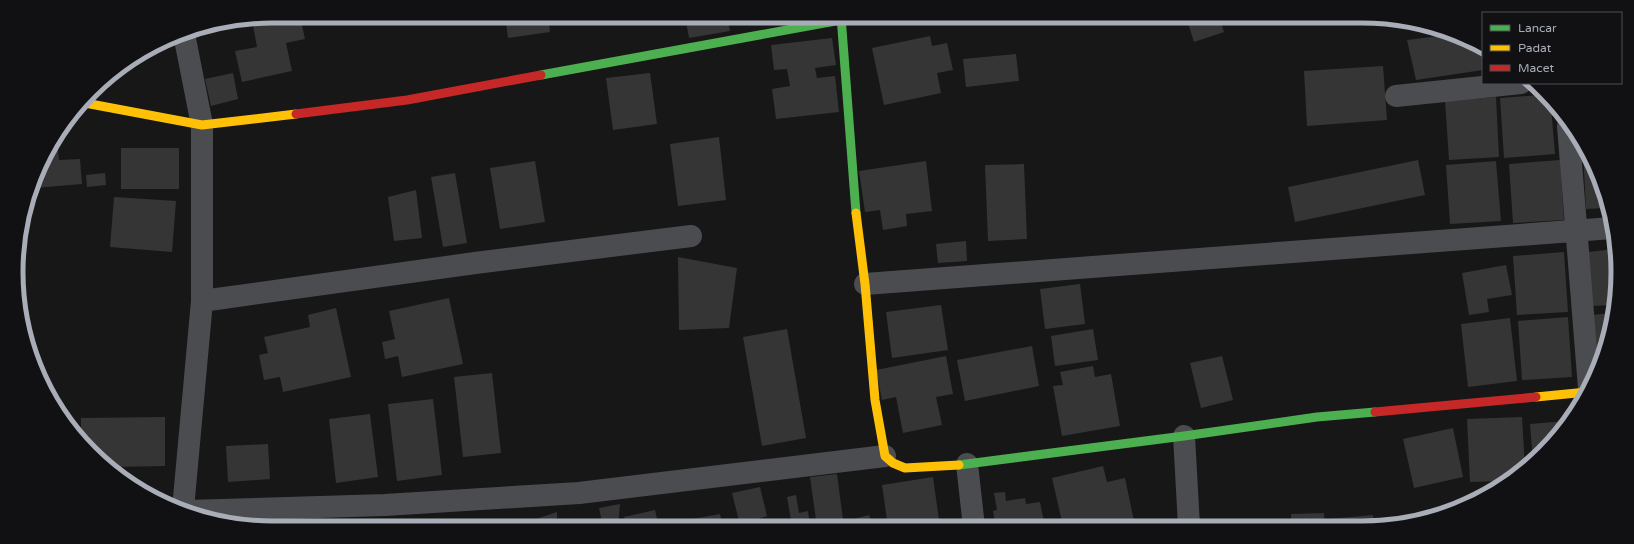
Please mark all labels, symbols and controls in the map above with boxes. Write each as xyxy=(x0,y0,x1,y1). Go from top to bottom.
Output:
legend xyxy=(1482,12,1622,84)
text: Lancar xyxy=(1518,21,1557,35)
text: Padat xyxy=(1518,41,1552,55)
text: Macet xyxy=(1518,61,1554,75)

